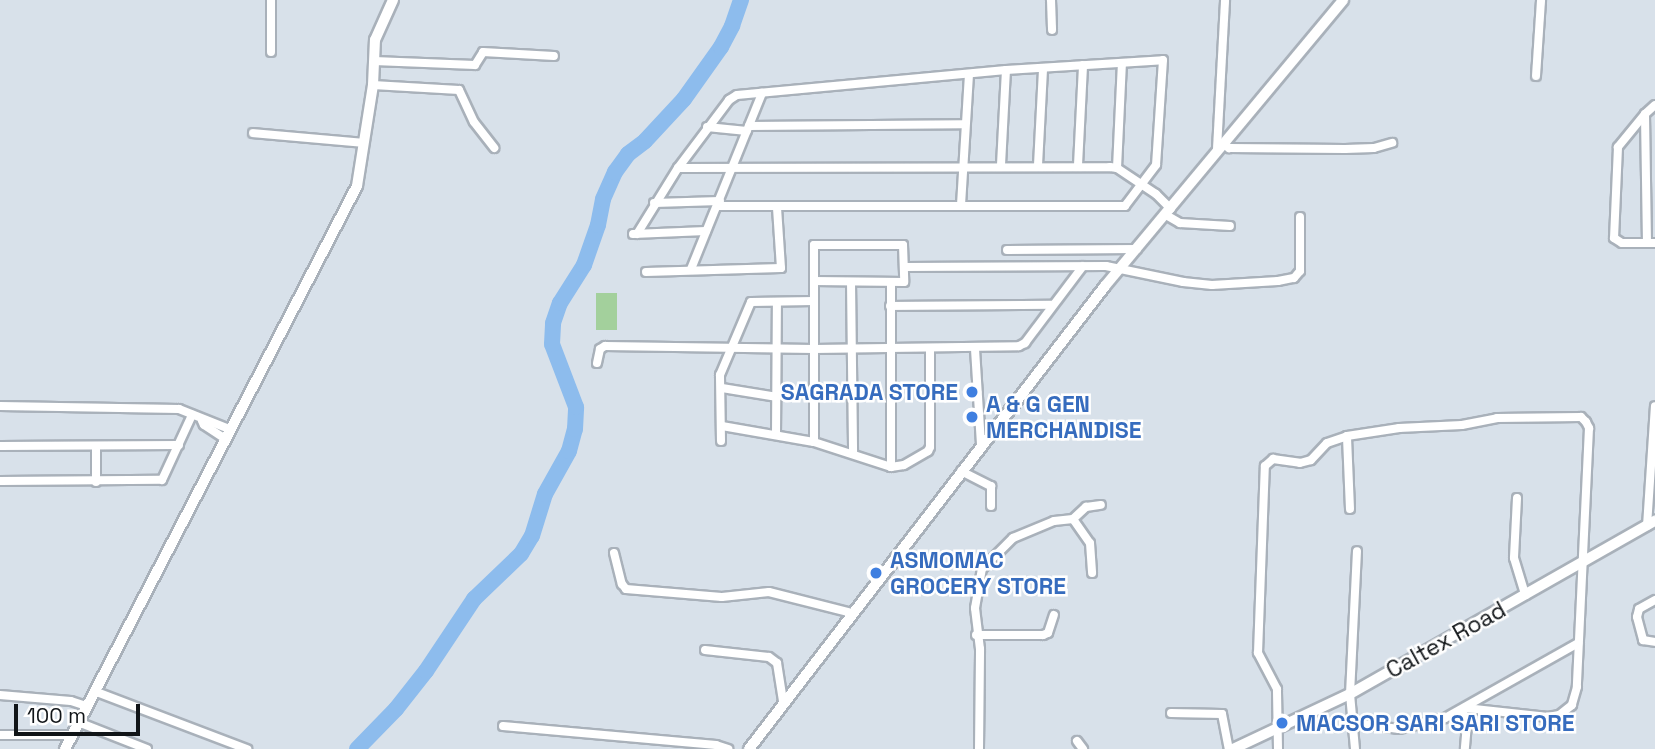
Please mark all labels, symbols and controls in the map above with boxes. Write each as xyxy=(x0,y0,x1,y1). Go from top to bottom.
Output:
place label: SAGRADA STORE xyxy=(781,378,958,406)
marker: SAGRADA STORE xyxy=(964,384,980,400)
place label: A & G GEN MERCHANDISE xyxy=(986,390,1142,444)
marker: A & G GEN MERCHANDISE xyxy=(964,409,980,425)
place label: ASMOMAC GROCERY STORE xyxy=(890,546,1066,600)
marker: ASMOMAC GROCERY STORE xyxy=(868,565,884,581)
street label: Caltex Road xyxy=(1381,596,1511,684)
scale bar xyxy=(18,690,144,734)
text: 100 m xyxy=(27,702,86,729)
place label: MACSOR SARI SARI STORE xyxy=(1296,709,1574,737)
marker: MACSOR SARI SARI STORE xyxy=(1274,715,1290,731)

